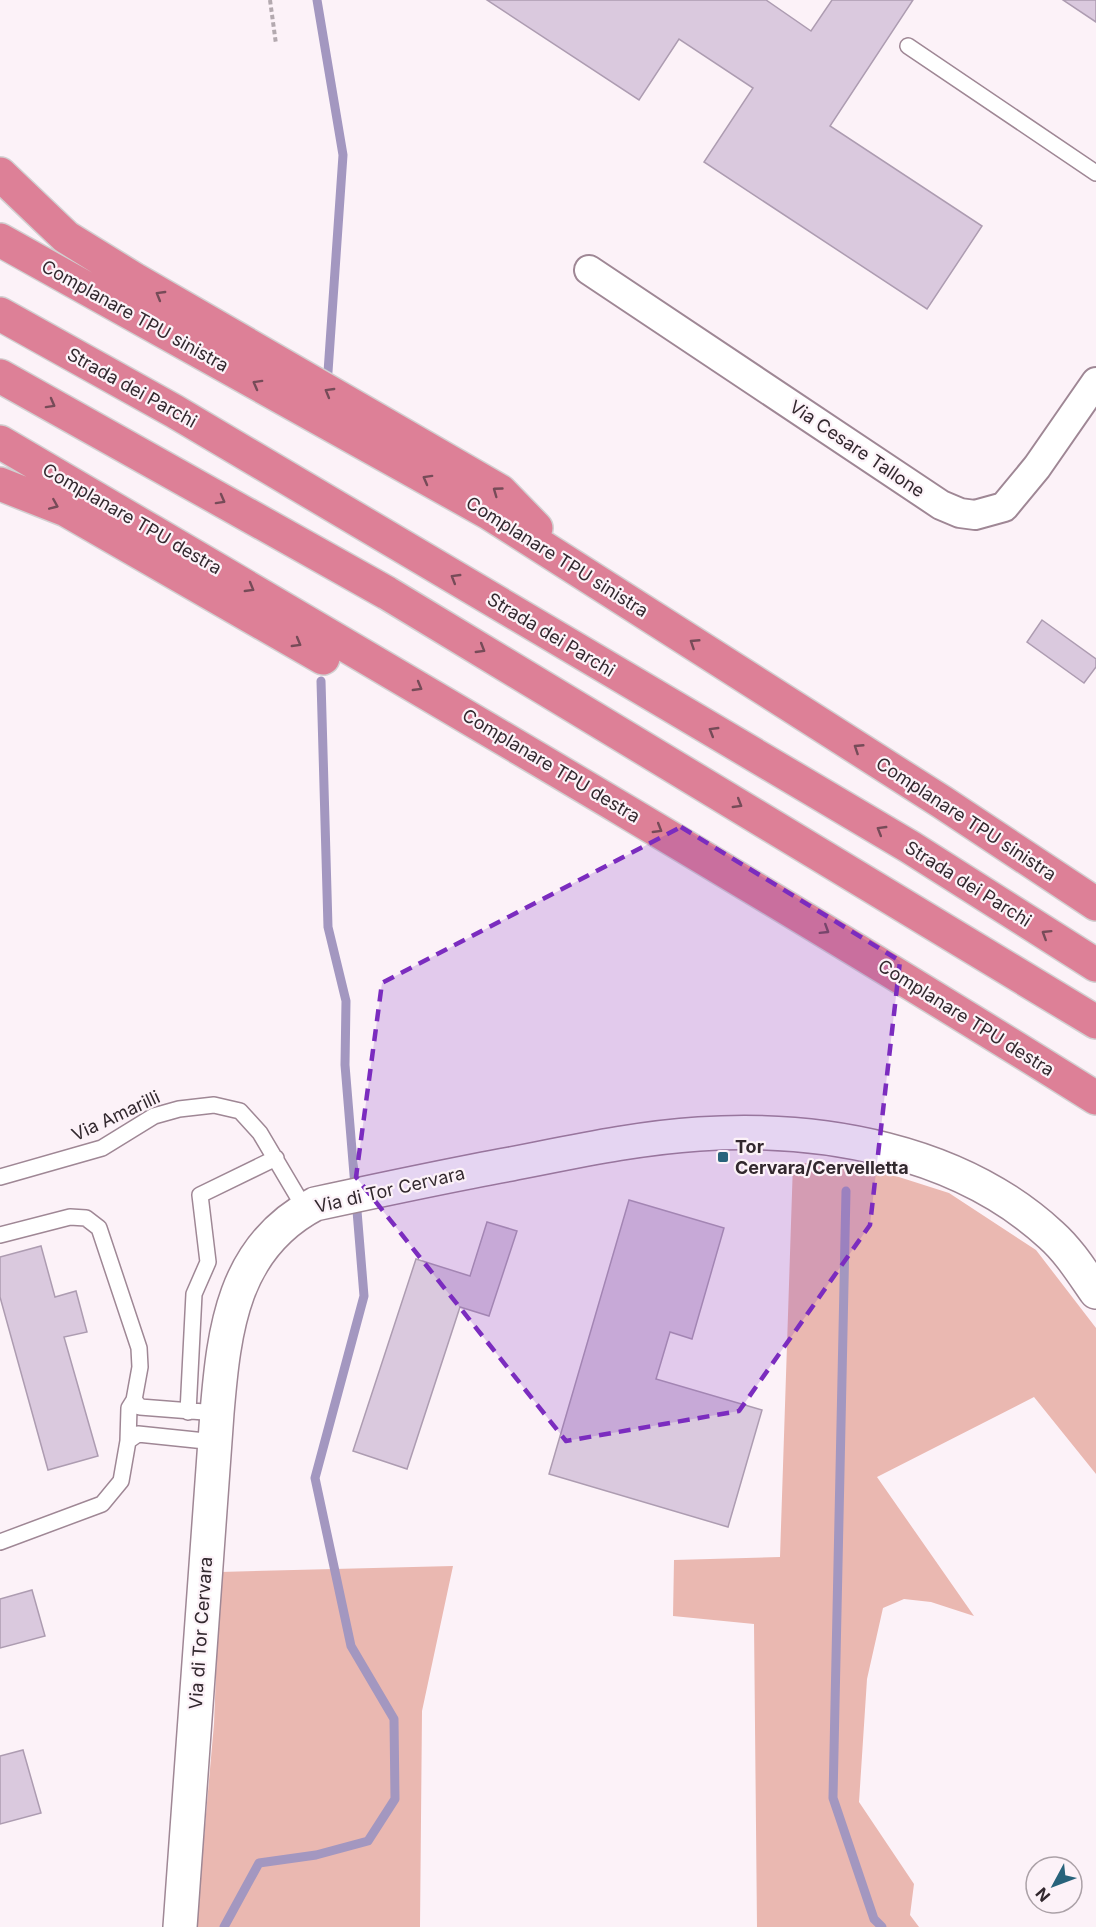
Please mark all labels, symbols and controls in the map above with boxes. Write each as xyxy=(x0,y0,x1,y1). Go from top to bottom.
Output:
street label: Complanare TPU sinistra xyxy=(38,255,232,376)
one-way arrow xyxy=(156,290,167,302)
street label: Strada dei Parchi xyxy=(64,343,201,432)
one-way arrow xyxy=(253,380,263,391)
one-way arrow xyxy=(325,388,335,400)
street label: Via Cesare Tallone xyxy=(786,396,929,502)
one-way arrow xyxy=(45,397,55,408)
street label: Complanare TPU destra xyxy=(39,459,226,578)
one-way arrow xyxy=(423,475,433,486)
one-way arrow xyxy=(493,487,504,498)
street label: Complanare TPU sinistra xyxy=(462,492,652,621)
one-way arrow xyxy=(215,493,225,504)
one-way arrow xyxy=(48,498,59,510)
one-way arrow xyxy=(451,573,461,585)
one-way arrow xyxy=(244,581,254,593)
street label: Strada dei Parchi xyxy=(484,588,619,681)
one-way arrow xyxy=(291,636,301,647)
one-way arrow xyxy=(690,638,700,650)
one-way arrow xyxy=(475,642,485,654)
one-way arrow xyxy=(412,680,422,691)
street label: Complanare TPU destra xyxy=(459,704,644,827)
one-way arrow xyxy=(709,727,719,738)
one-way arrow xyxy=(854,744,865,755)
street label: Complanare TPU sinistra xyxy=(872,752,1060,885)
one-way arrow xyxy=(732,797,742,809)
one-way arrow xyxy=(652,822,662,834)
one-way arrow xyxy=(877,826,887,838)
street label: Strada dei Parchi xyxy=(901,836,1035,931)
one-way arrow xyxy=(819,923,829,935)
one-way arrow xyxy=(1042,930,1053,941)
street label: Complanare TPU destra xyxy=(874,955,1058,1080)
street label: Via Amarilli xyxy=(68,1086,163,1145)
place label: Tor Cervara/Cervelletta xyxy=(735,1136,909,1178)
marker: Tor Cervara/Cervelletta xyxy=(716,1150,730,1164)
street label: Via di Tor Cervara xyxy=(313,1162,467,1217)
street label: Via di Tor Cervara xyxy=(185,1556,216,1710)
north arrow xyxy=(1024,1855,1084,1915)
text: N xyxy=(1031,1884,1054,1906)

